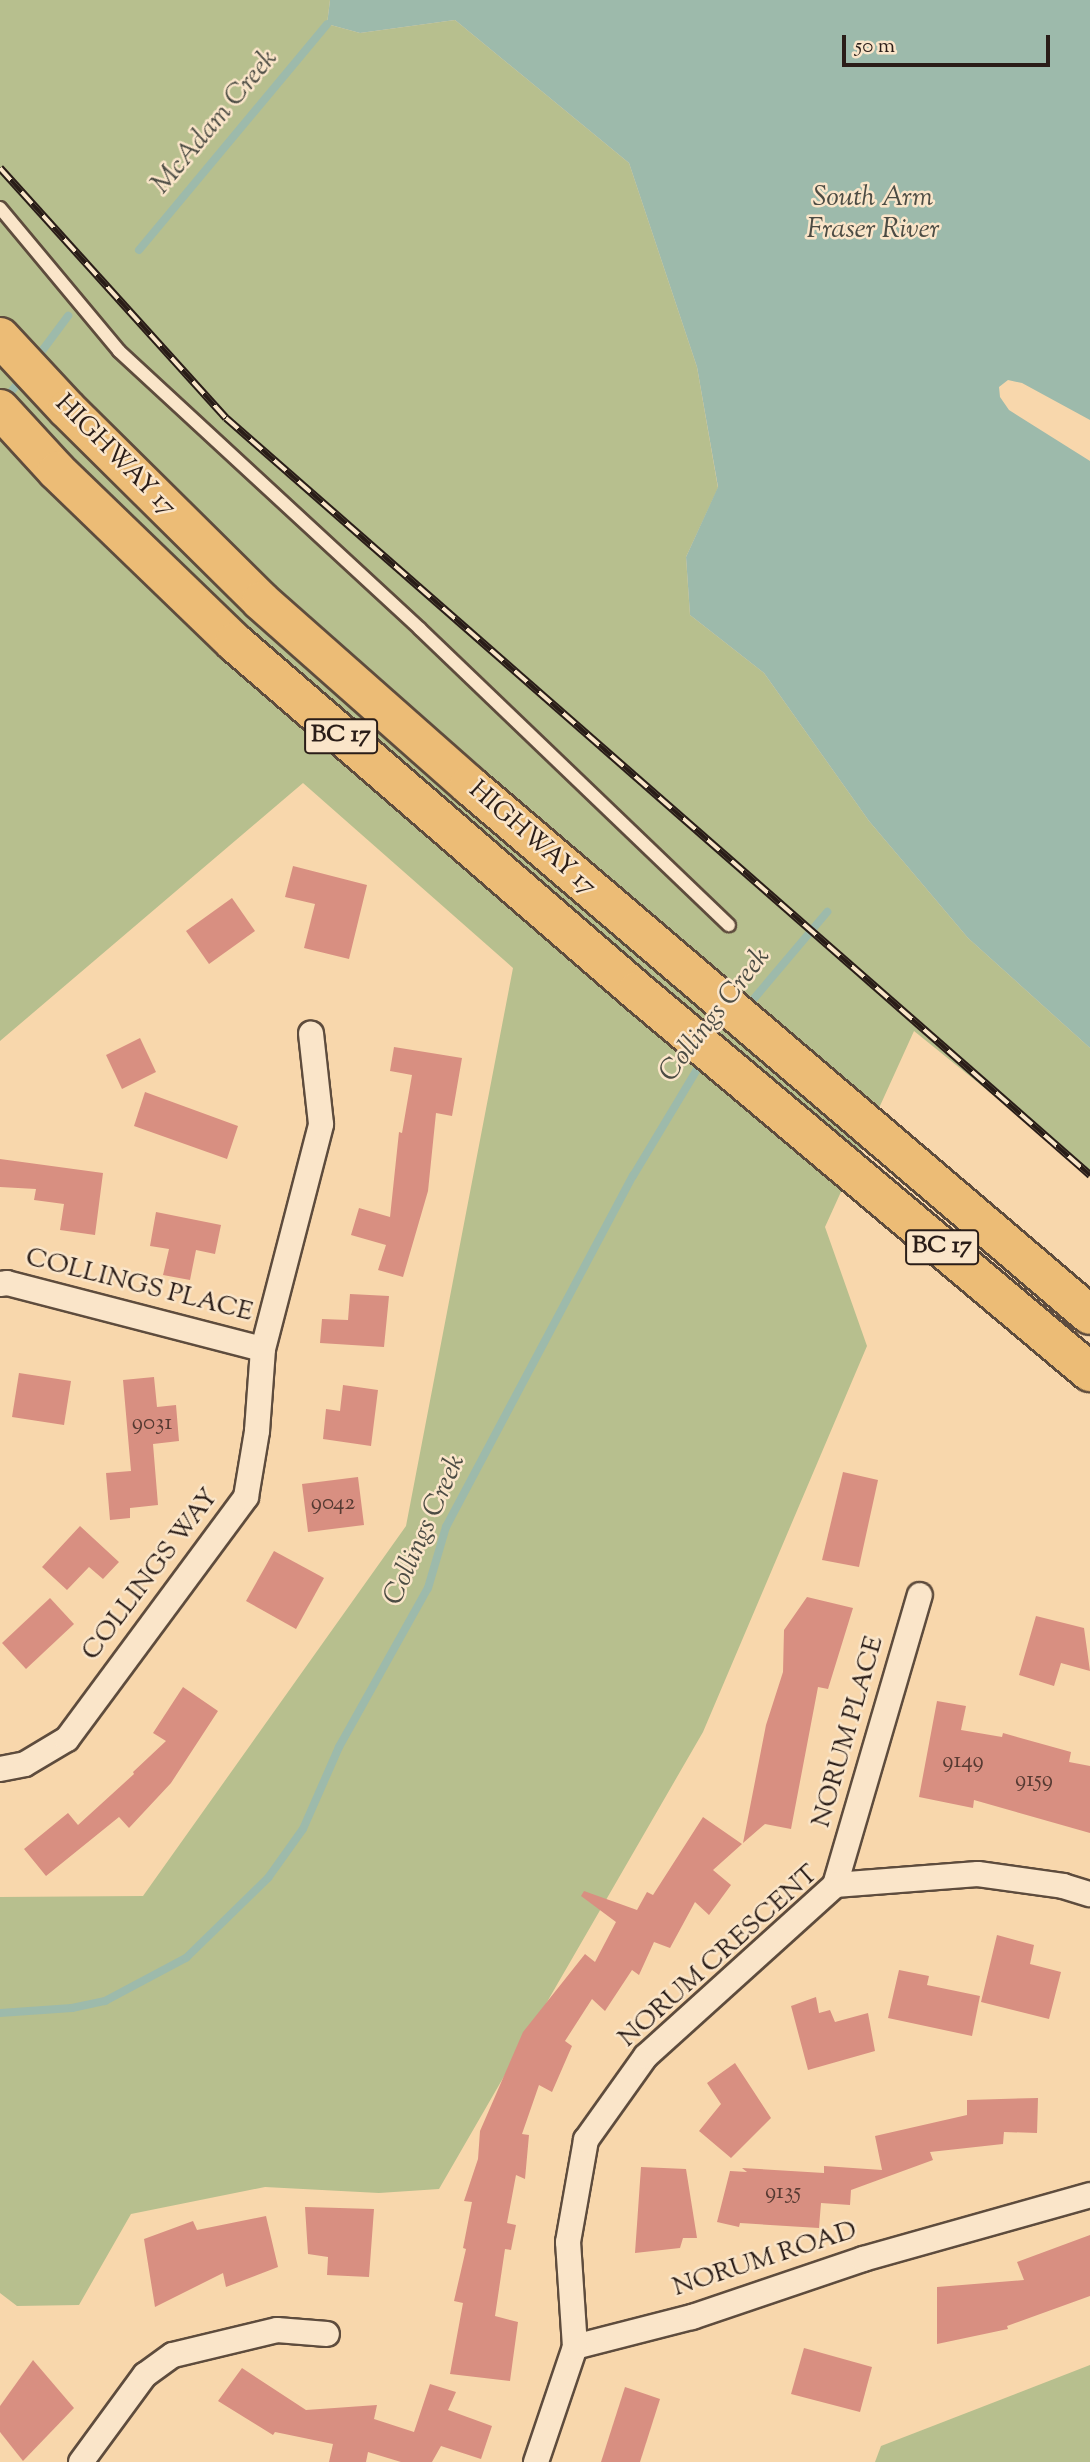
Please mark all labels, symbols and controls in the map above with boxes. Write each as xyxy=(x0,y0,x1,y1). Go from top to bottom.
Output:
scale bar xyxy=(845,21,1053,65)
text: 50 m xyxy=(855,32,895,62)
water label: McAdam Creek xyxy=(145,43,285,201)
water label: South Arm Fraser River xyxy=(806,181,940,247)
street label: HIGHWAY 17 xyxy=(48,389,182,523)
road number: BC 17 xyxy=(302,716,380,756)
street label: HIGHWAY 17 xyxy=(462,775,602,903)
water label: Collings Creek xyxy=(652,941,778,1089)
road number: BC 17 xyxy=(904,1226,981,1268)
street label: COLLINGS PLACE xyxy=(22,1243,256,1329)
house number: 9031 xyxy=(132,1410,172,1438)
water label: Collings Creek xyxy=(377,1450,473,1610)
street label: COLLINGS WAY xyxy=(76,1483,226,1667)
house number: 9042 xyxy=(311,1490,355,1518)
street label: NORUM PLACE xyxy=(807,1633,891,1831)
house number: 9149 xyxy=(942,1748,984,1776)
house number: 9159 xyxy=(1015,1767,1053,1795)
street label: NORUM CRESCENT xyxy=(613,1859,825,2055)
house number: 9135 xyxy=(765,2179,801,2207)
street label: NORUM ROAD xyxy=(669,2216,861,2304)

